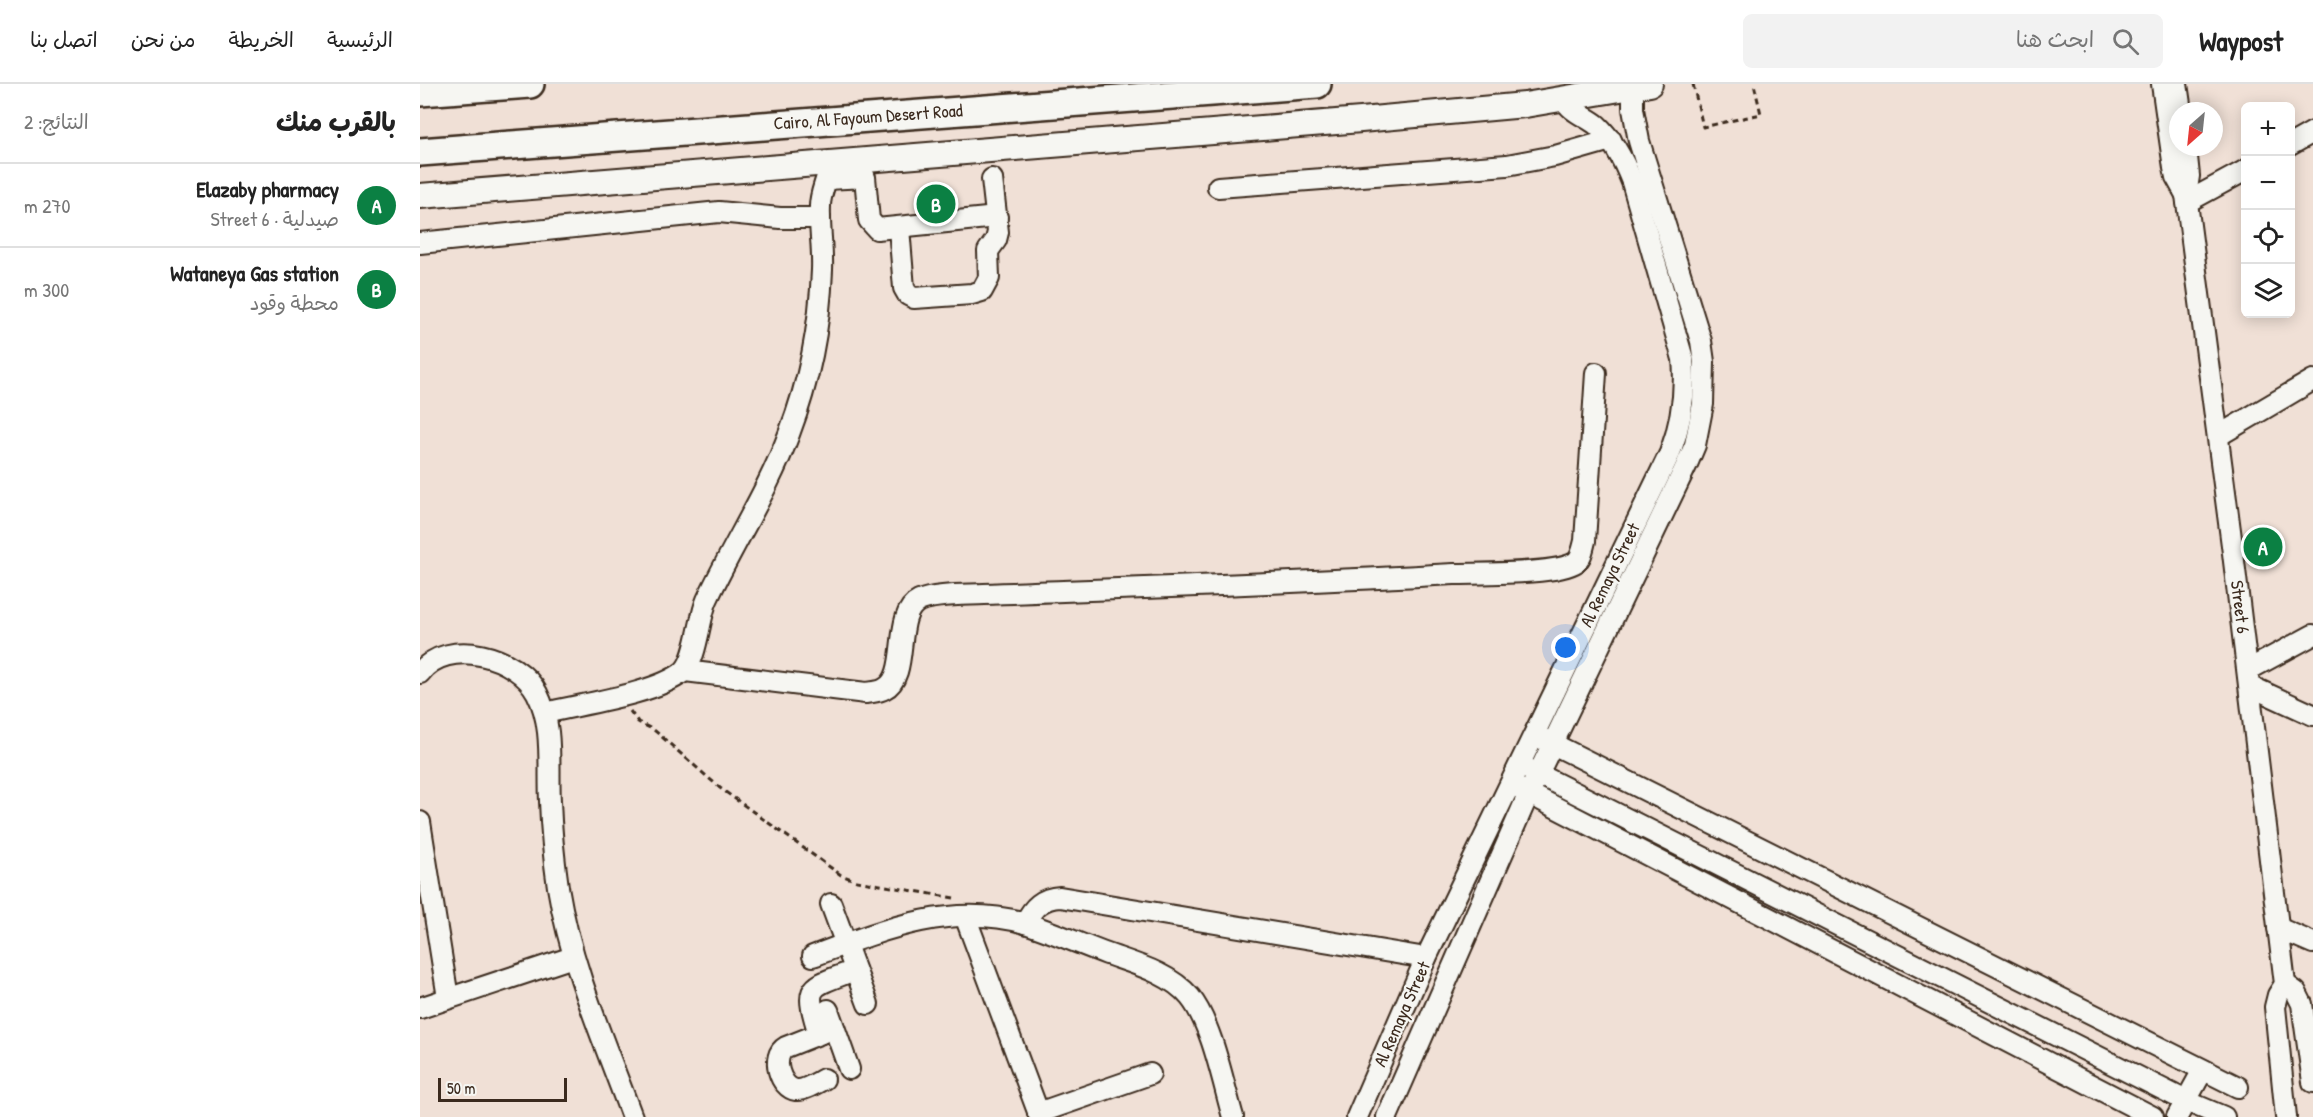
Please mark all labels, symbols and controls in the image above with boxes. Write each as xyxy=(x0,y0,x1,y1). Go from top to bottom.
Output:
search box xyxy=(1743,14,2163,68)
text: Waypost xyxy=(2199,22,2283,60)
text: ابحث هنا xyxy=(2016,24,2094,54)
text: اتصل بنا xyxy=(30,25,98,54)
text: من نحن xyxy=(131,25,195,54)
text: الخريطة xyxy=(228,25,294,54)
text: الرئيسية xyxy=(327,25,393,54)
icon: search xyxy=(2109,25,2142,58)
street label: Cairo, Al Fayoum Desert Road xyxy=(773,97,963,136)
north arrow xyxy=(2169,102,2223,156)
map controls xyxy=(2241,102,2295,318)
button: + xyxy=(2241,102,2295,156)
text: بالقرب منك xyxy=(276,104,396,139)
text: النتائج: 2 xyxy=(24,108,89,135)
button: − xyxy=(2241,156,2295,210)
text: Elazaby pharmacy xyxy=(196,174,339,204)
pin: B xyxy=(916,182,956,226)
text: 270 m xyxy=(24,192,70,219)
text: A xyxy=(372,192,381,219)
text: صيدلية · Street 6 xyxy=(210,205,339,232)
button: locate xyxy=(2241,210,2295,264)
text: Wataneya Gas station xyxy=(170,258,339,288)
button: layers xyxy=(2241,264,2295,318)
text: 300 m xyxy=(24,276,69,303)
text: B xyxy=(371,276,382,303)
text: محطة وقود xyxy=(250,289,339,316)
street label: Al Remaya Street xyxy=(1574,518,1646,631)
pin: A xyxy=(2244,524,2282,570)
street label: Street 6 xyxy=(2225,579,2256,635)
your location xyxy=(1551,633,1580,662)
street label: Al Remaya Street xyxy=(1367,956,1436,1071)
scale bar xyxy=(438,1075,567,1102)
text: 50 m xyxy=(447,1077,476,1099)

